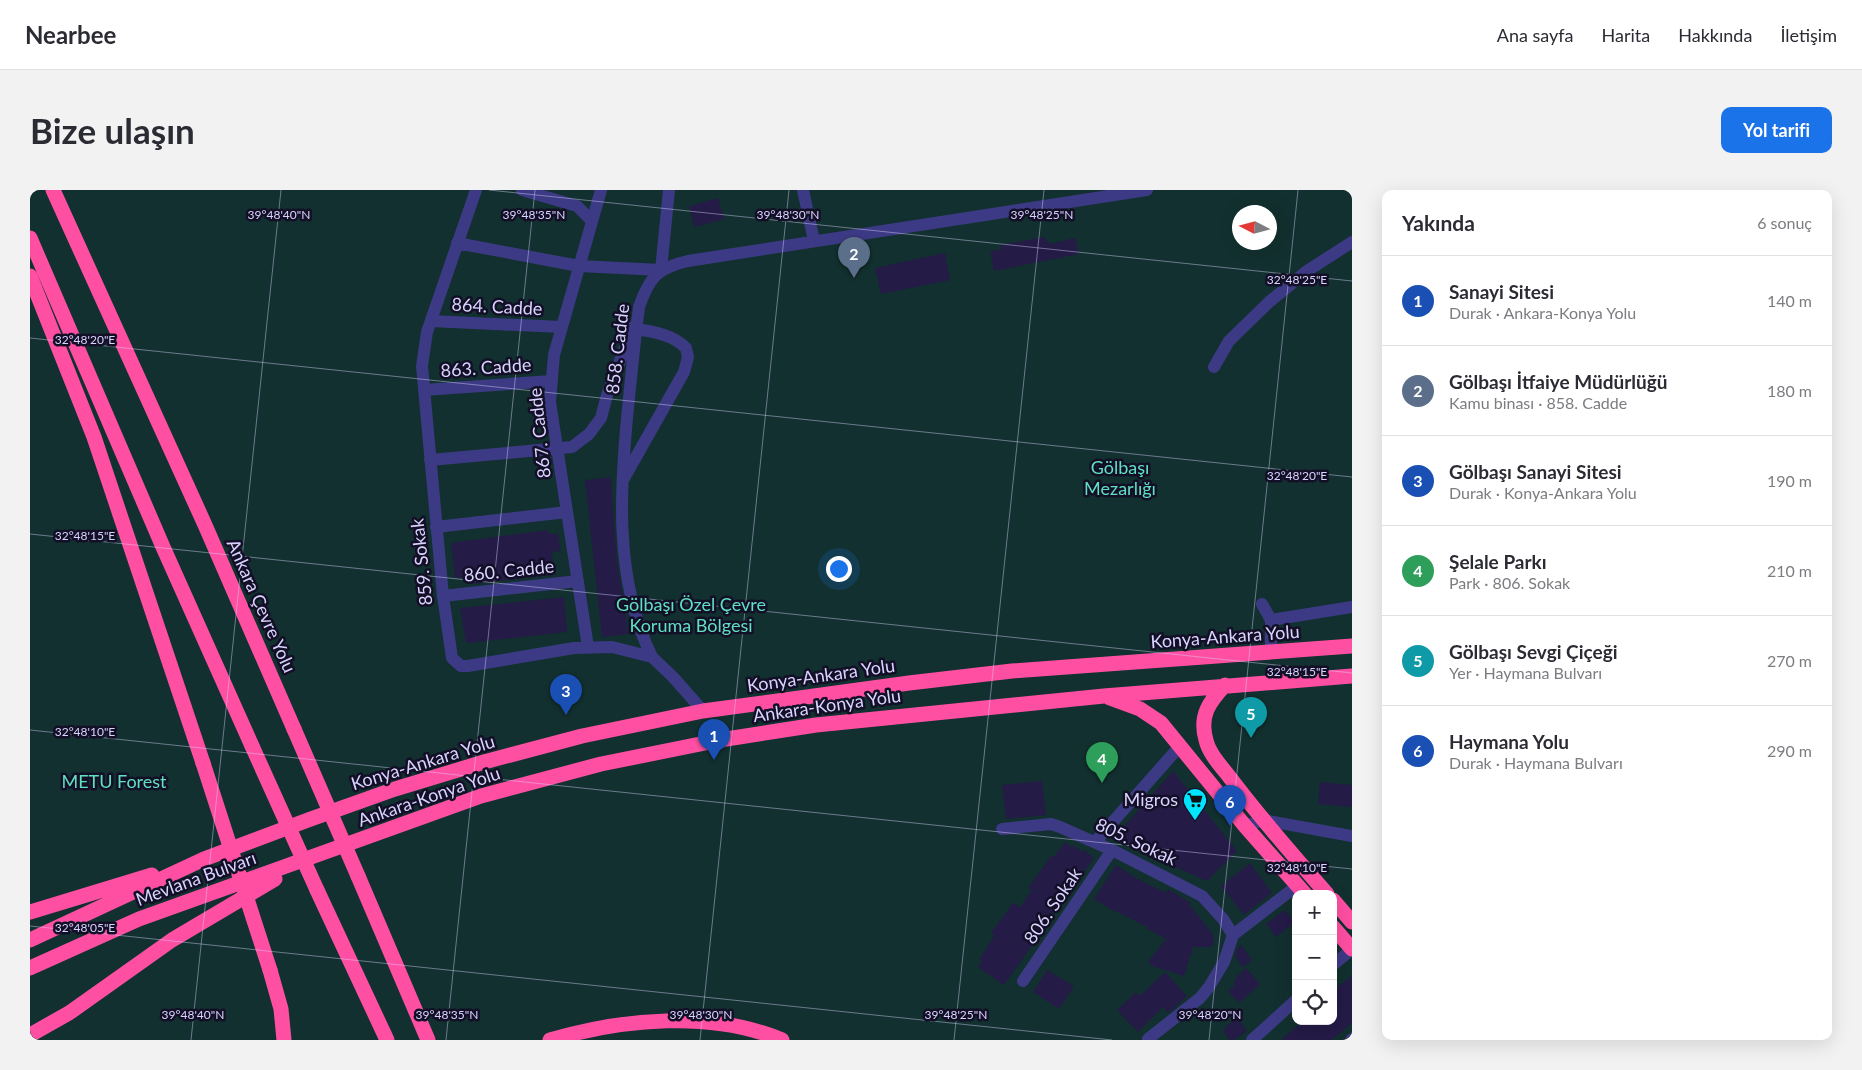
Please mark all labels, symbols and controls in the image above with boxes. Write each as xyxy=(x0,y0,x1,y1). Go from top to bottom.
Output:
text: Nearbee xyxy=(25,20,116,49)
text: Ana sayfa xyxy=(1497,24,1574,46)
text: Harita xyxy=(1602,24,1650,46)
text: Hakkında xyxy=(1678,24,1752,46)
text: İletişim xyxy=(1780,24,1837,46)
button: Yol tarifi xyxy=(1721,107,1832,153)
text: Bize ulaşın xyxy=(30,109,195,151)
north arrow xyxy=(1232,205,1277,250)
text: 39°48'40"N xyxy=(248,207,310,222)
text: 39°48'35"N xyxy=(503,207,565,222)
text: 39°48'30"N xyxy=(757,207,819,222)
text: 39°48'25"N xyxy=(1011,207,1073,222)
text: Yakında xyxy=(1402,210,1475,235)
text: 6 sonuç xyxy=(1757,213,1812,232)
pin: 2 xyxy=(838,237,870,278)
text: 32°48'25"E xyxy=(1267,272,1327,287)
text: Sanayi Sitesi xyxy=(1449,280,1554,303)
text: 1 xyxy=(1413,291,1423,310)
text: 140 m xyxy=(1767,291,1812,310)
street label: 864. Cadde xyxy=(451,293,543,319)
street label: 858. Cadde xyxy=(601,302,633,395)
text: Durak · Ankara-Konya Yolu xyxy=(1449,303,1636,322)
text: 32°48'20"E xyxy=(55,332,115,347)
street label: 863. Cadde xyxy=(440,353,532,381)
text: Gölbaşı İtfaiye Müdürlüğü xyxy=(1449,370,1667,393)
text: 2 xyxy=(1413,381,1423,400)
text: 180 m xyxy=(1767,381,1812,400)
street label: 867. Cadde xyxy=(523,387,555,479)
text: Kamu binası · 858. Cadde xyxy=(1449,393,1627,412)
park label: Gölbaşı Mezarlığı xyxy=(1084,456,1156,499)
text: Gölbaşı Sanayi Sitesi xyxy=(1449,460,1622,483)
text: 32°48'20"E xyxy=(1267,468,1327,483)
text: 3 xyxy=(1413,471,1423,490)
text: 190 m xyxy=(1767,471,1812,490)
text: Durak · Konya-Ankara Yolu xyxy=(1449,483,1637,502)
street label: 859. Sokak xyxy=(405,517,437,607)
text: 32°48'15"E xyxy=(55,528,115,543)
street label: Ankara Çevre Yolu xyxy=(223,535,301,676)
text: Şelale Parkı xyxy=(1449,550,1547,573)
street label: 860. Cadde xyxy=(463,554,555,586)
your location xyxy=(826,556,852,582)
text: 4 xyxy=(1413,561,1423,580)
text: 210 m xyxy=(1767,561,1812,580)
text: Park · 806. Sokak xyxy=(1449,573,1570,592)
park label: Gölbaşı Özel Çevre Koruma Bölgesi xyxy=(616,593,766,636)
street label: Konya-Ankara Yolu xyxy=(1150,620,1300,652)
text: Gölbaşı Sevgi Çiçeği xyxy=(1449,640,1618,663)
text: 5 xyxy=(1413,651,1423,670)
text: 270 m xyxy=(1767,651,1812,670)
street label: Konya-Ankara Yolu xyxy=(745,654,896,696)
text: Yer · Haymana Bulvarı xyxy=(1449,663,1602,682)
text: 32°48'15"E xyxy=(1267,664,1327,679)
pin: 3 xyxy=(550,674,582,715)
street label: Ankara-Konya Yolu xyxy=(751,684,902,726)
pin: 5 xyxy=(1235,697,1267,738)
pin: 1 xyxy=(698,719,730,760)
text: 32°48'10"E xyxy=(55,724,115,739)
street label: Konya-Ankara Yolu xyxy=(348,730,497,794)
text: Haymana Yolu xyxy=(1449,730,1569,753)
text: 6 xyxy=(1413,741,1423,760)
text: 290 m xyxy=(1767,741,1812,760)
pin: 4 xyxy=(1086,742,1118,783)
text: Durak · Haymana Bulvarı xyxy=(1449,753,1623,772)
street label: Ankara-Konya Yolu xyxy=(355,761,503,831)
park label: METU Forest xyxy=(61,770,167,792)
pin: 6 xyxy=(1214,785,1246,826)
supermarket icon: Migros xyxy=(1182,787,1208,821)
place label: Migros xyxy=(1124,788,1178,810)
street label: 805. Sokak xyxy=(1092,813,1181,870)
street label: Mevlana Bulvarı xyxy=(132,846,259,910)
text: 32°48'10"E xyxy=(1267,860,1327,875)
street label: 806. Sokak xyxy=(1019,862,1086,948)
map controls xyxy=(1292,890,1337,1025)
button: + xyxy=(1292,890,1337,935)
text: 32°48'05"E xyxy=(55,920,115,935)
button: − xyxy=(1292,935,1337,980)
button: locate xyxy=(1292,980,1337,1025)
text: 39°48'40"N xyxy=(162,1007,224,1022)
text: 39°48'35"N xyxy=(416,1007,478,1022)
text: 39°48'30"N xyxy=(670,1007,732,1022)
text: 39°48'25"N xyxy=(925,1007,987,1022)
text: 39°48'20"N xyxy=(1179,1007,1241,1022)

